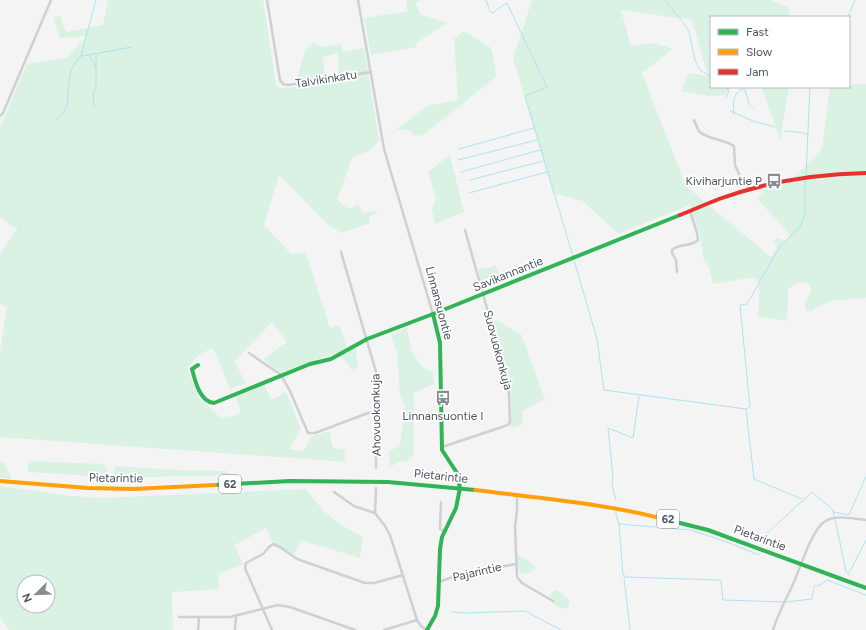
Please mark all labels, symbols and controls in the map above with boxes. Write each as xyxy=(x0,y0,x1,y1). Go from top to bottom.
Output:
legend xyxy=(710,16,850,88)
text: Fast xyxy=(746,25,769,39)
text: Slow xyxy=(746,45,773,59)
text: Jam xyxy=(746,65,769,79)
street label: Talvikinkatu xyxy=(294,67,358,91)
bus stop icon: Kiviharjuntie P xyxy=(765,172,783,190)
place label: Kiviharjuntie P xyxy=(686,174,762,188)
street label: Savikannantie xyxy=(471,253,545,294)
street label: Linnansuontie xyxy=(423,265,456,341)
street label: Suovuokonkuja xyxy=(481,309,515,391)
street label: Ahovuokonkuja xyxy=(368,374,384,456)
bus stop icon: Linnansuontie I xyxy=(434,389,452,407)
place label: Linnansuontie I xyxy=(402,409,484,423)
street label: Pietarintie xyxy=(413,466,469,486)
street label: Pietarintie xyxy=(89,471,144,485)
road number: 62 xyxy=(219,475,241,493)
road number: 62 xyxy=(657,510,679,528)
street label: Pietarintie xyxy=(732,522,788,554)
street label: Pajarintie xyxy=(451,559,503,584)
north arrow xyxy=(16,574,56,614)
text: N xyxy=(20,591,35,604)

